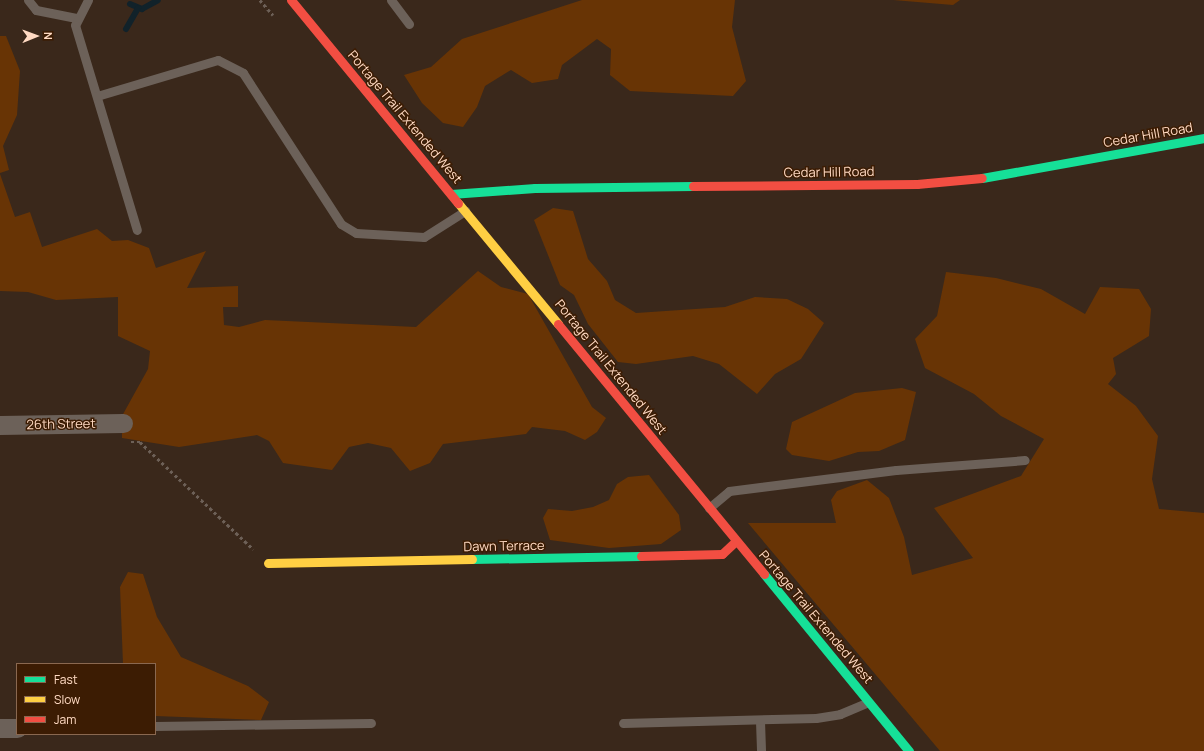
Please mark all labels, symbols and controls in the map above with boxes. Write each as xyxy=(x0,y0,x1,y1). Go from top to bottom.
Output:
north arrow xyxy=(16,16,56,56)
text: N xyxy=(41,32,56,40)
street label: Portage Trail Extended West xyxy=(345,47,465,187)
street label: Cedar Hill Road xyxy=(1102,119,1194,151)
street label: Cedar Hill Road xyxy=(784,163,874,181)
street label: Portage Trail Extended West xyxy=(552,296,670,438)
street label: 26th Street xyxy=(26,416,96,432)
street label: Dawn Terrace xyxy=(463,537,545,555)
street label: Portage Trail Extended West xyxy=(756,547,876,687)
legend xyxy=(16,663,156,735)
text: Fast xyxy=(54,671,78,688)
text: Slow xyxy=(54,691,80,708)
text: Jam xyxy=(54,711,76,728)

